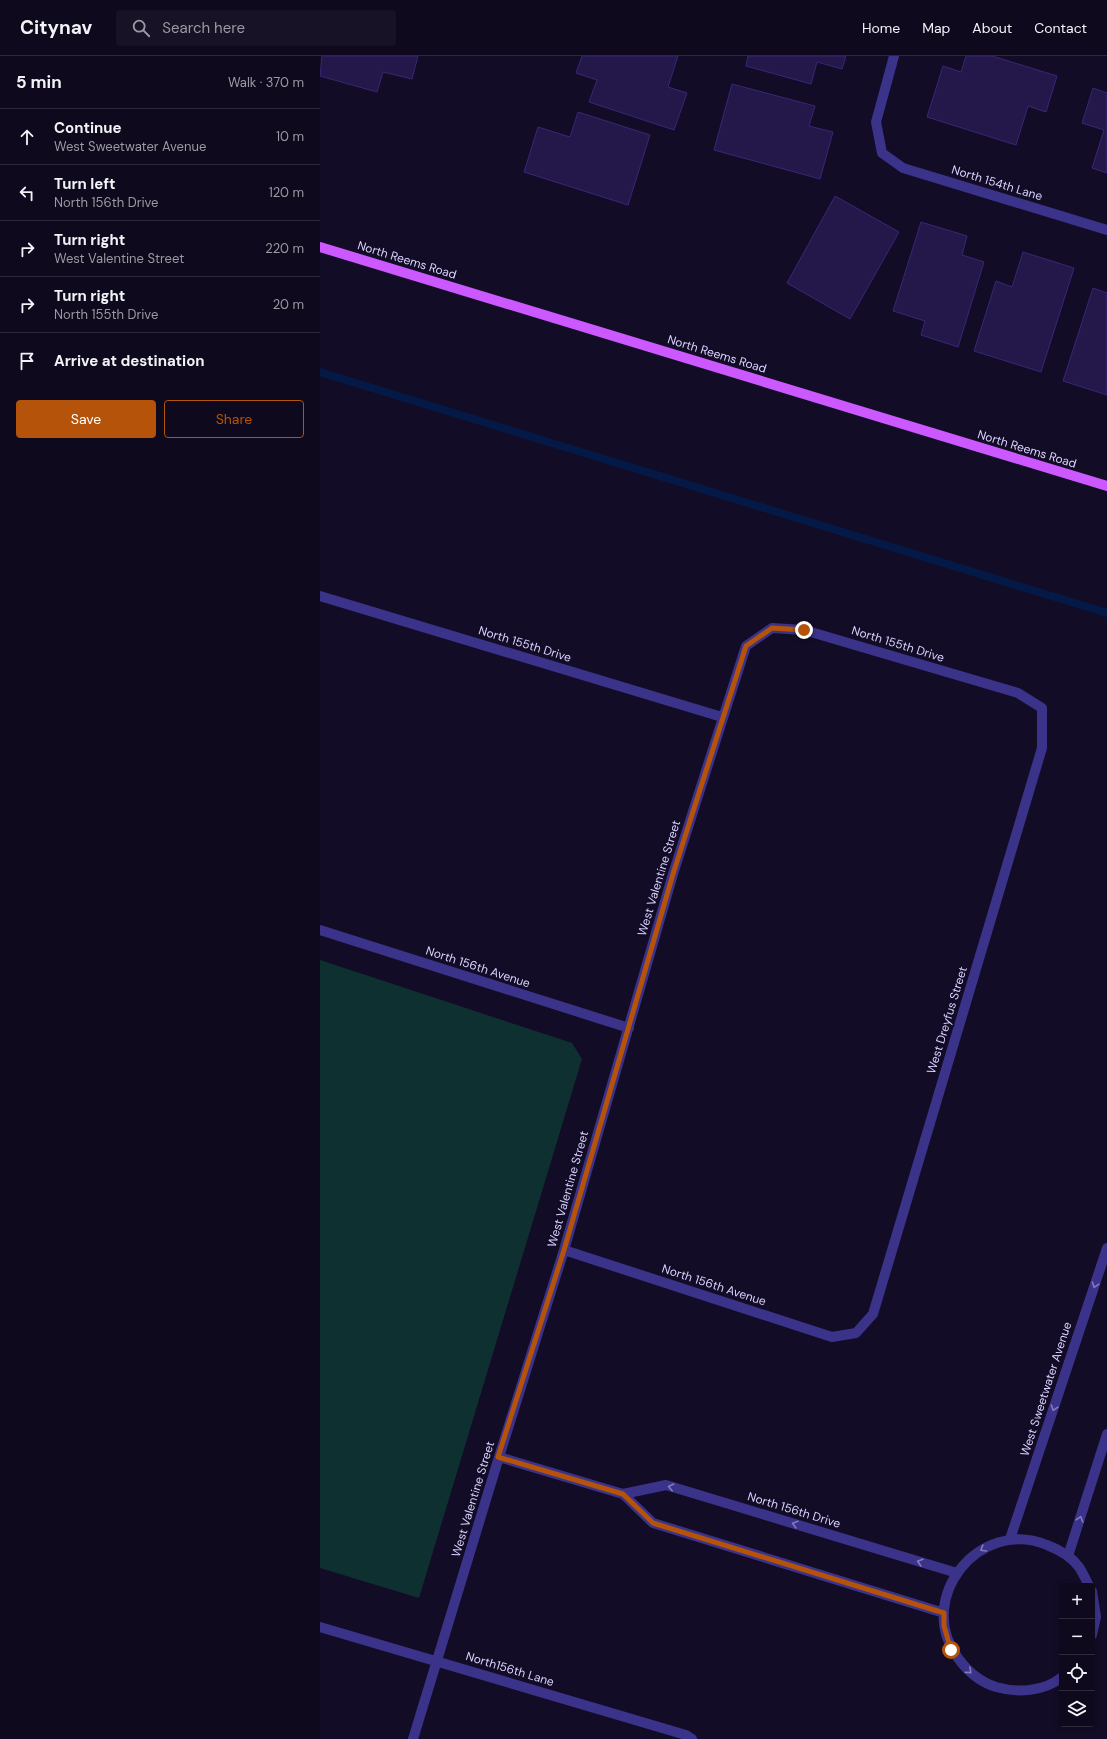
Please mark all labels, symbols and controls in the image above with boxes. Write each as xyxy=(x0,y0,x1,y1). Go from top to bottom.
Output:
search box xyxy=(116,10,396,46)
text: Citynav xyxy=(20,15,92,40)
icon: search xyxy=(130,17,152,39)
text: Search here xyxy=(162,18,245,38)
text: Home xyxy=(862,19,900,37)
text: Map xyxy=(922,19,950,37)
text: About xyxy=(972,19,1012,37)
text: Contact xyxy=(1034,19,1087,37)
text: 5 min xyxy=(16,71,62,93)
text: Walk · 370 m xyxy=(228,74,304,91)
text: Continue xyxy=(54,118,122,138)
icon: ahead xyxy=(16,126,38,148)
text: 10 m xyxy=(276,128,304,145)
text: West Sweetwater Avenue xyxy=(54,138,206,155)
street label: North 154th Lane xyxy=(950,162,1045,204)
text: Turn left xyxy=(54,174,115,194)
icon: left xyxy=(16,182,38,204)
text: 120 m xyxy=(269,184,304,201)
text: North 156th Drive xyxy=(54,194,159,211)
text: Turn right xyxy=(54,230,125,250)
street label: North Reems Road xyxy=(355,237,459,283)
icon: right xyxy=(16,238,38,260)
text: 220 m xyxy=(265,240,304,257)
text: West Valentine Street xyxy=(54,250,184,267)
text: Turn right xyxy=(54,286,125,306)
icon: right xyxy=(16,294,38,316)
text: 20 m xyxy=(273,296,304,313)
text: North 155th Drive xyxy=(54,306,158,323)
street label: North Reems Road xyxy=(665,331,769,377)
icon: arrive xyxy=(16,350,38,372)
text: Arrive at destination xyxy=(54,351,205,371)
button: Save xyxy=(16,400,156,438)
button: Share xyxy=(164,400,304,438)
street label: North Reems Road xyxy=(975,426,1079,472)
route end xyxy=(795,621,813,639)
street label: North 155th Drive xyxy=(477,622,574,666)
street label: North 155th Drive xyxy=(850,622,947,666)
street label: West Valentine Street xyxy=(634,818,684,938)
street label: North 156th Avenue xyxy=(424,943,532,991)
street label: West Dreyfus Street xyxy=(923,964,971,1076)
street label: West Valentine Street xyxy=(544,1129,592,1249)
street label: North 156th Avenue xyxy=(660,1261,768,1309)
one-way arrow xyxy=(1091,1281,1100,1288)
street label: West Sweetwater Avenue xyxy=(1017,1320,1075,1458)
one-way arrow xyxy=(1050,1405,1059,1412)
street label: West Valentine Street xyxy=(448,1439,498,1559)
one-way arrow xyxy=(668,1483,674,1491)
street label: North 156th Drive xyxy=(746,1488,843,1532)
one-way arrow xyxy=(1075,1516,1084,1523)
one-way arrow xyxy=(792,1520,799,1529)
one-way arrow xyxy=(980,1544,987,1552)
one-way arrow xyxy=(916,1558,923,1567)
map controls xyxy=(1059,1583,1095,1727)
button: + xyxy=(1059,1583,1095,1619)
button: − xyxy=(1059,1619,1095,1655)
route start xyxy=(942,1641,960,1659)
street label: North156th Lane xyxy=(464,1648,556,1690)
button: locate xyxy=(1059,1655,1095,1691)
one-way arrow xyxy=(964,1666,971,1673)
button: layers xyxy=(1059,1691,1095,1727)

